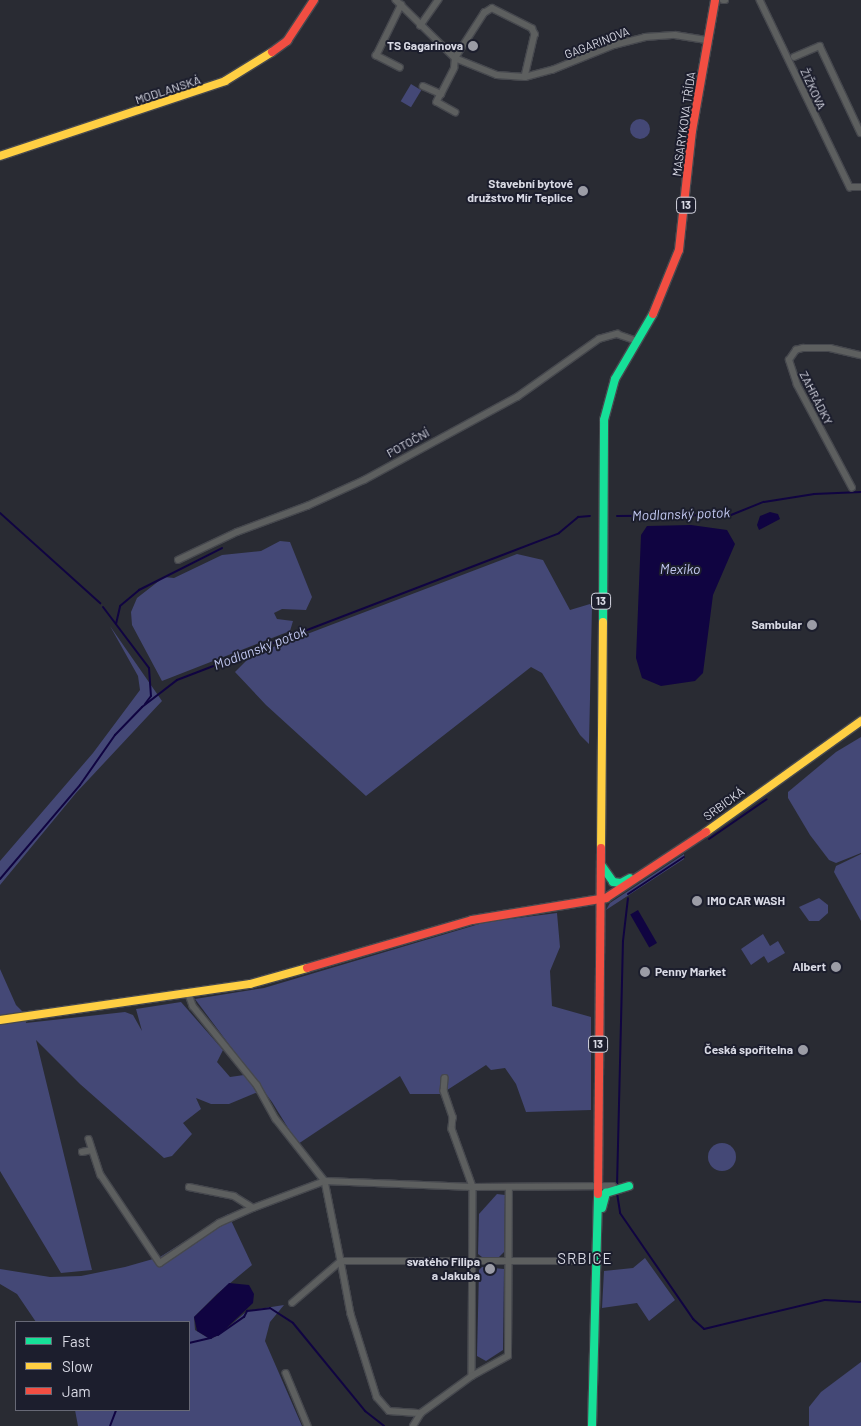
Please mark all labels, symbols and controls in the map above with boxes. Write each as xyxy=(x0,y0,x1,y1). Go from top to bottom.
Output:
street label: GAGARINOVA xyxy=(563,24,631,62)
place label: TS Gagarinova xyxy=(387,39,463,53)
marker: TS Gagarinova xyxy=(467,40,479,52)
street label: ŽIŽKOVA xyxy=(797,66,829,112)
street label: MASARYKOVA TŘÍDA xyxy=(670,71,698,177)
street label: MODLANSKÁ xyxy=(133,73,203,107)
place label: Stavební bytové družstvo Mír Teplice xyxy=(467,177,573,205)
marker: Stavební bytové družstvo Mír Teplice xyxy=(577,185,589,197)
road number: 13 xyxy=(676,196,696,214)
street label: ZAHRÁDKY xyxy=(796,369,836,427)
street label: POTOČNÍ xyxy=(384,425,432,461)
water label: Modlanský potok xyxy=(632,504,730,524)
water label: Mexiko xyxy=(660,561,700,577)
road number: 13 xyxy=(591,592,611,610)
place label: Sambular xyxy=(751,618,802,632)
marker: Sambular xyxy=(806,619,818,631)
water label: Modlanský potok xyxy=(211,623,309,673)
street label: SRBICKÁ xyxy=(701,784,747,824)
place label: IMO CAR WASH xyxy=(707,894,785,908)
marker: IMO CAR WASH xyxy=(691,895,703,907)
place label: Albert xyxy=(792,960,826,974)
marker: Albert xyxy=(830,961,842,973)
place label: Penny Market xyxy=(655,965,726,979)
marker: Penny Market xyxy=(639,966,651,978)
road number: 13 xyxy=(588,1036,608,1052)
place label: Česká spořitelna xyxy=(704,1043,793,1057)
marker: Česká spořitelna xyxy=(797,1044,809,1056)
district label: SRBICE xyxy=(557,1250,613,1268)
place label: svatého Filipa a Jakuba xyxy=(407,1255,480,1283)
marker: svatého Filipa a Jakuba xyxy=(484,1263,496,1275)
legend xyxy=(15,1321,190,1411)
text: Fast xyxy=(62,1332,90,1350)
text: Slow xyxy=(62,1357,93,1375)
text: Jam xyxy=(62,1382,91,1400)

